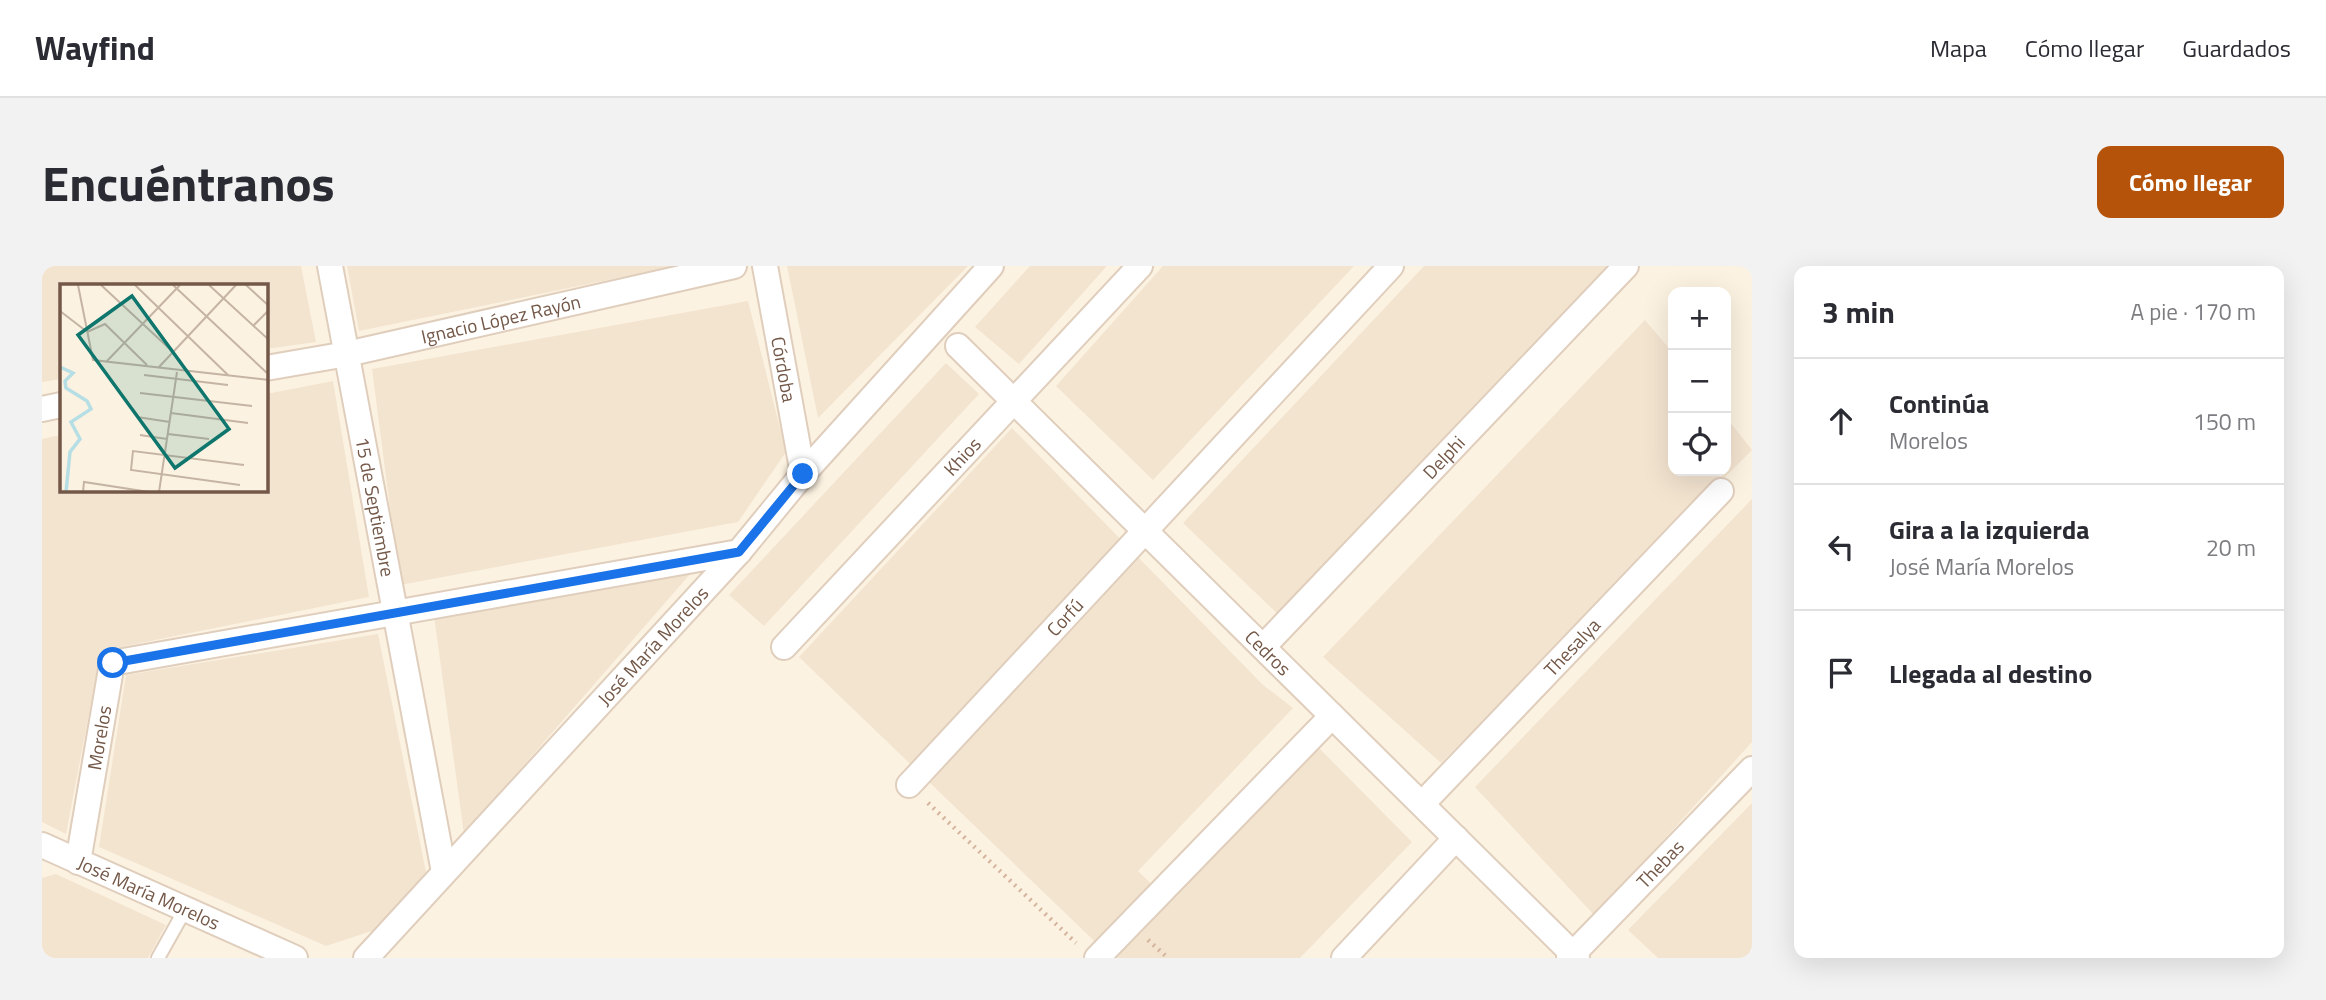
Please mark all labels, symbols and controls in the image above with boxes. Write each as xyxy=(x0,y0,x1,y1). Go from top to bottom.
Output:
text: Wayfind xyxy=(35,23,155,73)
text: Mapa xyxy=(1930,30,1987,66)
text: Cómo llegar xyxy=(2025,30,2144,66)
text: Guardados xyxy=(2182,30,2291,66)
text: Encuéntranos xyxy=(42,145,335,220)
button: Cómo llegar xyxy=(2097,146,2284,218)
inset map xyxy=(60,284,268,492)
street label: Ignacio López Rayón xyxy=(418,286,583,351)
map controls xyxy=(1668,287,1731,476)
button: + xyxy=(1668,287,1731,350)
text: 3 min xyxy=(1822,289,1895,335)
text: A pie · 170 m xyxy=(2130,294,2256,329)
street label: Córdoba xyxy=(764,334,805,405)
button: − xyxy=(1668,350,1731,413)
text: Continúa xyxy=(1889,384,1989,423)
icon: ahead xyxy=(1822,402,1860,440)
text: 150 m xyxy=(2193,404,2256,439)
button: locate xyxy=(1668,413,1731,476)
text: Morelos xyxy=(1889,423,1968,458)
street label: Delphi xyxy=(1415,429,1471,485)
street label: Khios xyxy=(936,430,988,482)
street label: 15 de Septiembre xyxy=(348,434,403,579)
route end xyxy=(787,458,818,489)
text: Gira a la izquierda xyxy=(1889,510,2090,549)
icon: left xyxy=(1822,528,1860,566)
text: 20 m xyxy=(2206,530,2256,565)
text: José María Morelos xyxy=(1889,549,2074,584)
street label: José María Morelos xyxy=(590,579,715,712)
street label: Corfú xyxy=(1039,591,1090,643)
street label: Thesalya xyxy=(1536,611,1607,682)
street label: Cedros xyxy=(1239,623,1298,682)
route start xyxy=(97,647,128,678)
icon: arrive xyxy=(1822,654,1860,692)
text: Llegada al destino xyxy=(1889,654,2092,693)
street label: Morelos xyxy=(79,703,119,772)
street label: Thebas xyxy=(1629,832,1691,895)
street label: José María Morelos xyxy=(73,848,225,937)

